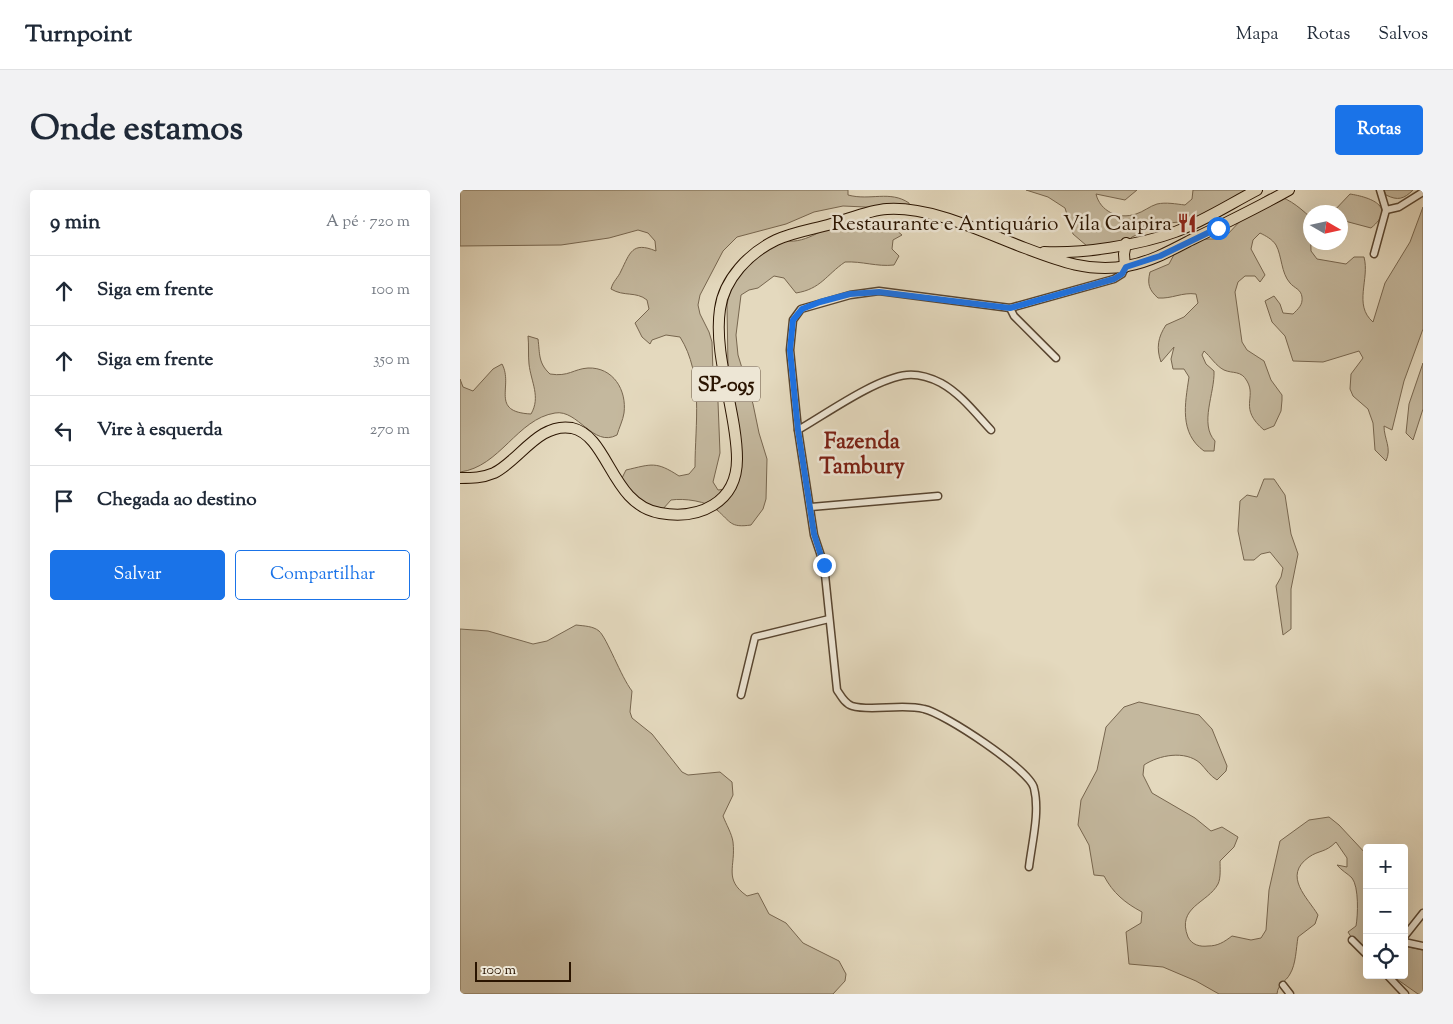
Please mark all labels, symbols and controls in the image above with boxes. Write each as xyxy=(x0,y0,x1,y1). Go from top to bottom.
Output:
text: Turnpoint xyxy=(25,18,132,52)
text: Mapa xyxy=(1236,22,1279,48)
text: Rotas xyxy=(1307,22,1350,48)
text: Salvos xyxy=(1378,22,1428,48)
text: Onde estamos xyxy=(30,105,243,156)
button: Rotas xyxy=(1335,105,1423,155)
north arrow xyxy=(1303,205,1348,250)
text: 9 min xyxy=(50,208,100,238)
place label: Restaurante e Antiquário Vila Caipira xyxy=(831,210,1172,240)
text: A pé · 720 m xyxy=(326,211,410,234)
restaurant icon: Restaurante e Antiquário Vila Caipira xyxy=(1176,212,1198,234)
route start xyxy=(1207,217,1230,240)
icon: ahead xyxy=(50,277,78,305)
text: Siga em frente xyxy=(97,277,213,304)
text: 100 m xyxy=(371,279,410,302)
icon: ahead xyxy=(50,347,78,375)
text: Siga em frente xyxy=(97,347,213,374)
text: 350 m xyxy=(373,349,410,372)
road number: SP-095 xyxy=(692,366,760,402)
icon: left xyxy=(50,417,78,445)
text: Vire à esquerda xyxy=(97,417,223,444)
text: 270 m xyxy=(370,419,410,442)
district label: Fazenda Tambury xyxy=(819,427,905,484)
icon: arrive xyxy=(50,487,78,515)
text: Chegada ao destino xyxy=(97,487,257,514)
button: Salvar xyxy=(50,550,225,600)
button: Compartilhar xyxy=(235,550,410,600)
route end xyxy=(813,554,836,577)
map controls xyxy=(1363,844,1408,979)
button: + xyxy=(1363,844,1408,889)
button: − xyxy=(1363,889,1408,934)
button: locate xyxy=(1363,934,1408,979)
scale bar xyxy=(475,959,571,982)
text: 100 m xyxy=(482,961,516,981)

